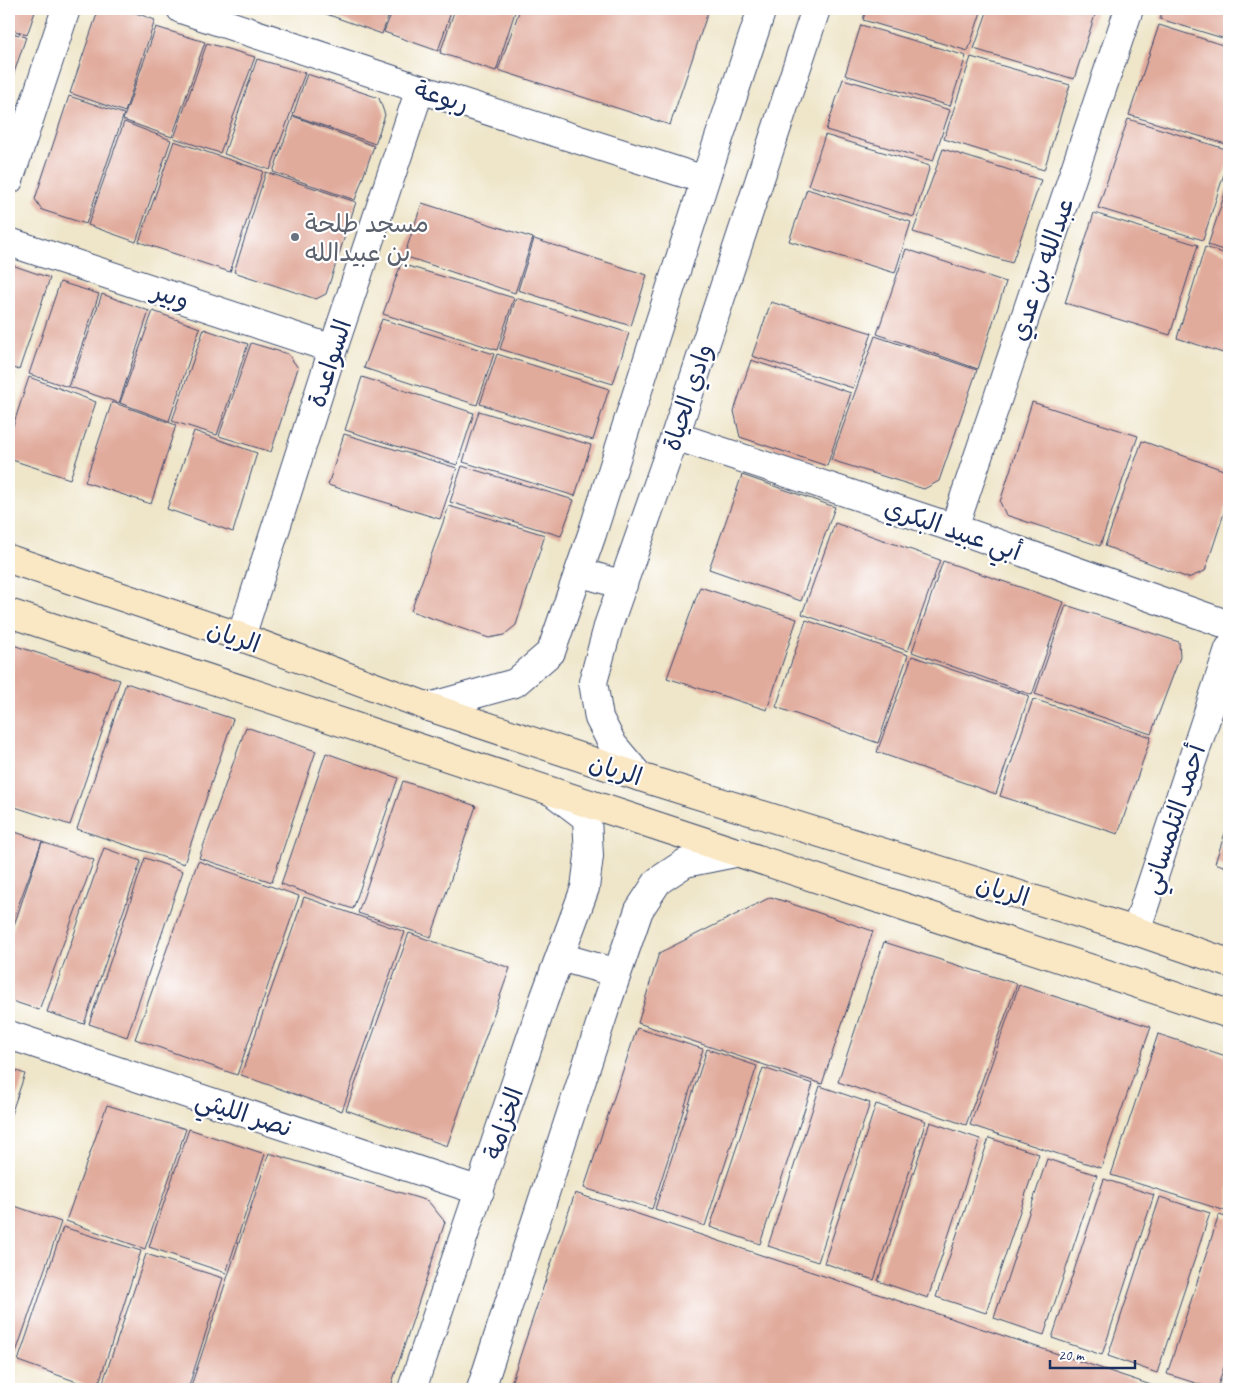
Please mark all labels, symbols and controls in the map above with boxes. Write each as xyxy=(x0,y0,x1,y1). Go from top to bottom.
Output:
street label: ربوعة xyxy=(410,73,473,121)
street label: عبدالله بن عدي xyxy=(1003,194,1083,346)
place label: مسجد طلحة بن عبيدالله xyxy=(305,208,429,269)
marker: مسجد طلحة بن عبيدالله xyxy=(289,231,301,243)
street label: وبير xyxy=(146,274,193,317)
street label: السواعدة xyxy=(301,315,359,411)
street label: وادي الحياة xyxy=(656,340,722,456)
street label: أبي عبيد البكري xyxy=(878,492,1025,573)
street label: الريان xyxy=(203,613,264,661)
street label: أحمد التلمساني xyxy=(1135,740,1218,900)
street label: الريان xyxy=(585,746,646,794)
street label: الريان xyxy=(972,868,1033,914)
street label: نصر الليثي xyxy=(190,1083,296,1149)
street label: الخزامة xyxy=(477,1083,531,1163)
scale bar xyxy=(1050,1338,1136,1370)
text: 20 m xyxy=(1058,1346,1085,1365)

